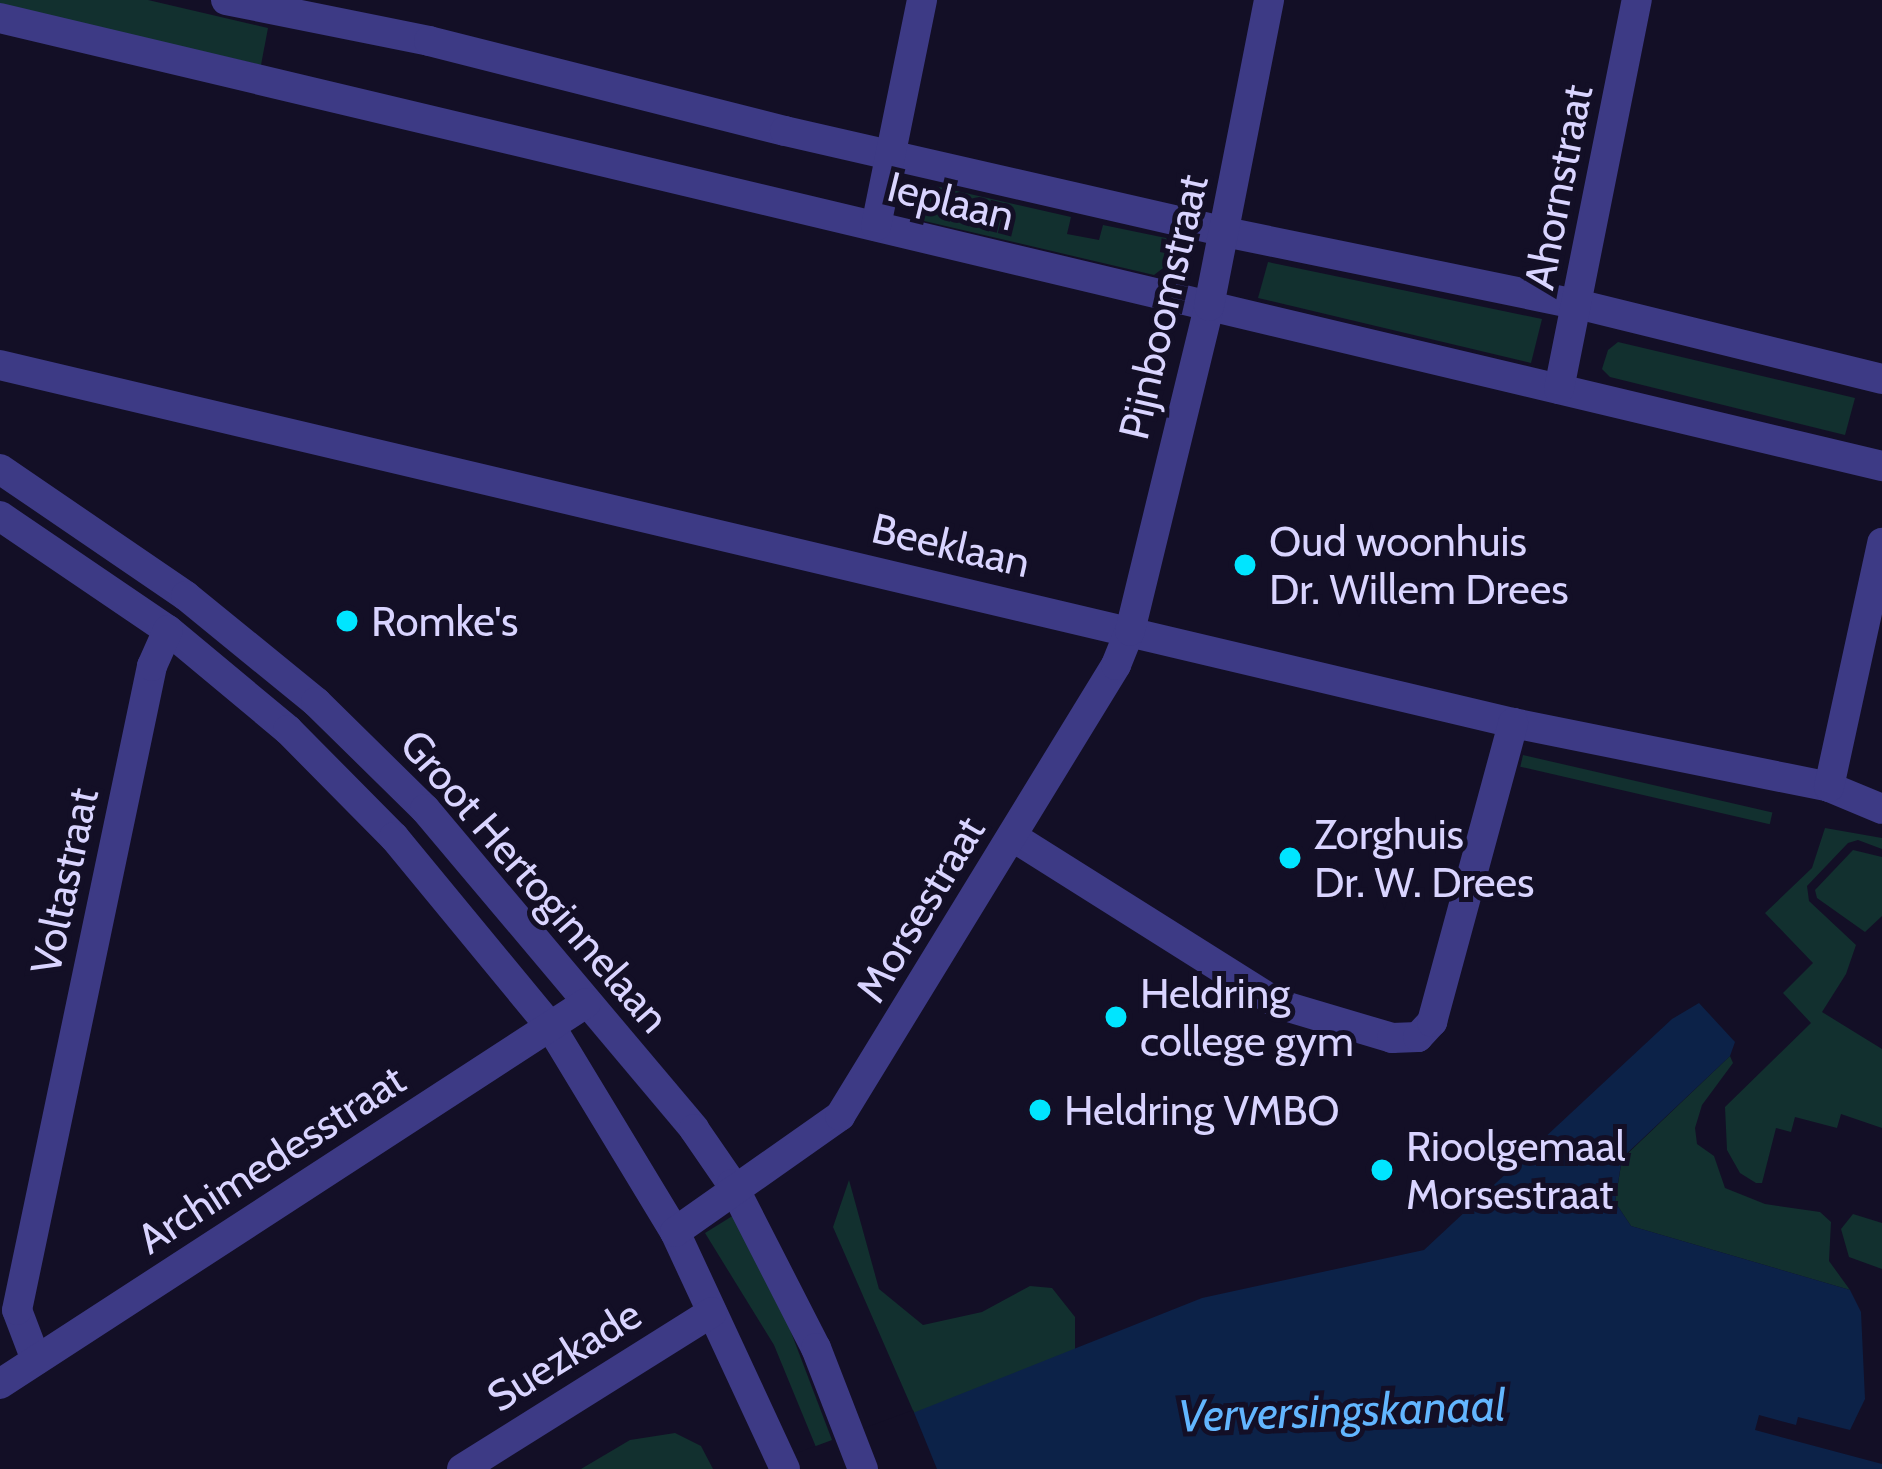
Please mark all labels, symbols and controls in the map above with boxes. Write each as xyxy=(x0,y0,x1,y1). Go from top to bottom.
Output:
street label: Ahornstraat xyxy=(1514,81,1602,293)
street label: Ieplaan xyxy=(882,161,1020,241)
street label: Pijnboomstraat xyxy=(1108,170,1218,444)
street label: Beeklaan xyxy=(867,502,1035,588)
place label: Oud woonhuis Dr. Willem Drees xyxy=(1269,516,1569,614)
marker: Oud woonhuis Dr. Willem Drees xyxy=(1232,552,1258,578)
place label: Romke's xyxy=(371,596,518,646)
marker: Romke's xyxy=(334,608,360,634)
street label: Groot Hertoginnelaan xyxy=(390,720,680,1042)
street label: Voltastraat xyxy=(20,783,108,979)
street label: Morsestraat xyxy=(845,807,995,1011)
place label: Zorghuis Dr. W. Drees xyxy=(1314,809,1534,908)
marker: Zorghuis Dr. W. Drees xyxy=(1277,845,1303,871)
place label: Heldring college gym xyxy=(1140,968,1354,1066)
marker: Heldring college gym xyxy=(1103,1004,1129,1030)
street label: Archimedesstraat xyxy=(128,1054,414,1264)
place label: Heldring VMBO xyxy=(1064,1085,1340,1135)
marker: Heldring VMBO xyxy=(1027,1097,1053,1123)
place label: Rioolgemaal Morsestraat xyxy=(1406,1121,1626,1220)
marker: Rioolgemaal Morsestraat xyxy=(1369,1157,1395,1183)
street label: Suezkade xyxy=(478,1288,650,1422)
water label: Verversingskanaal xyxy=(1177,1378,1507,1444)

